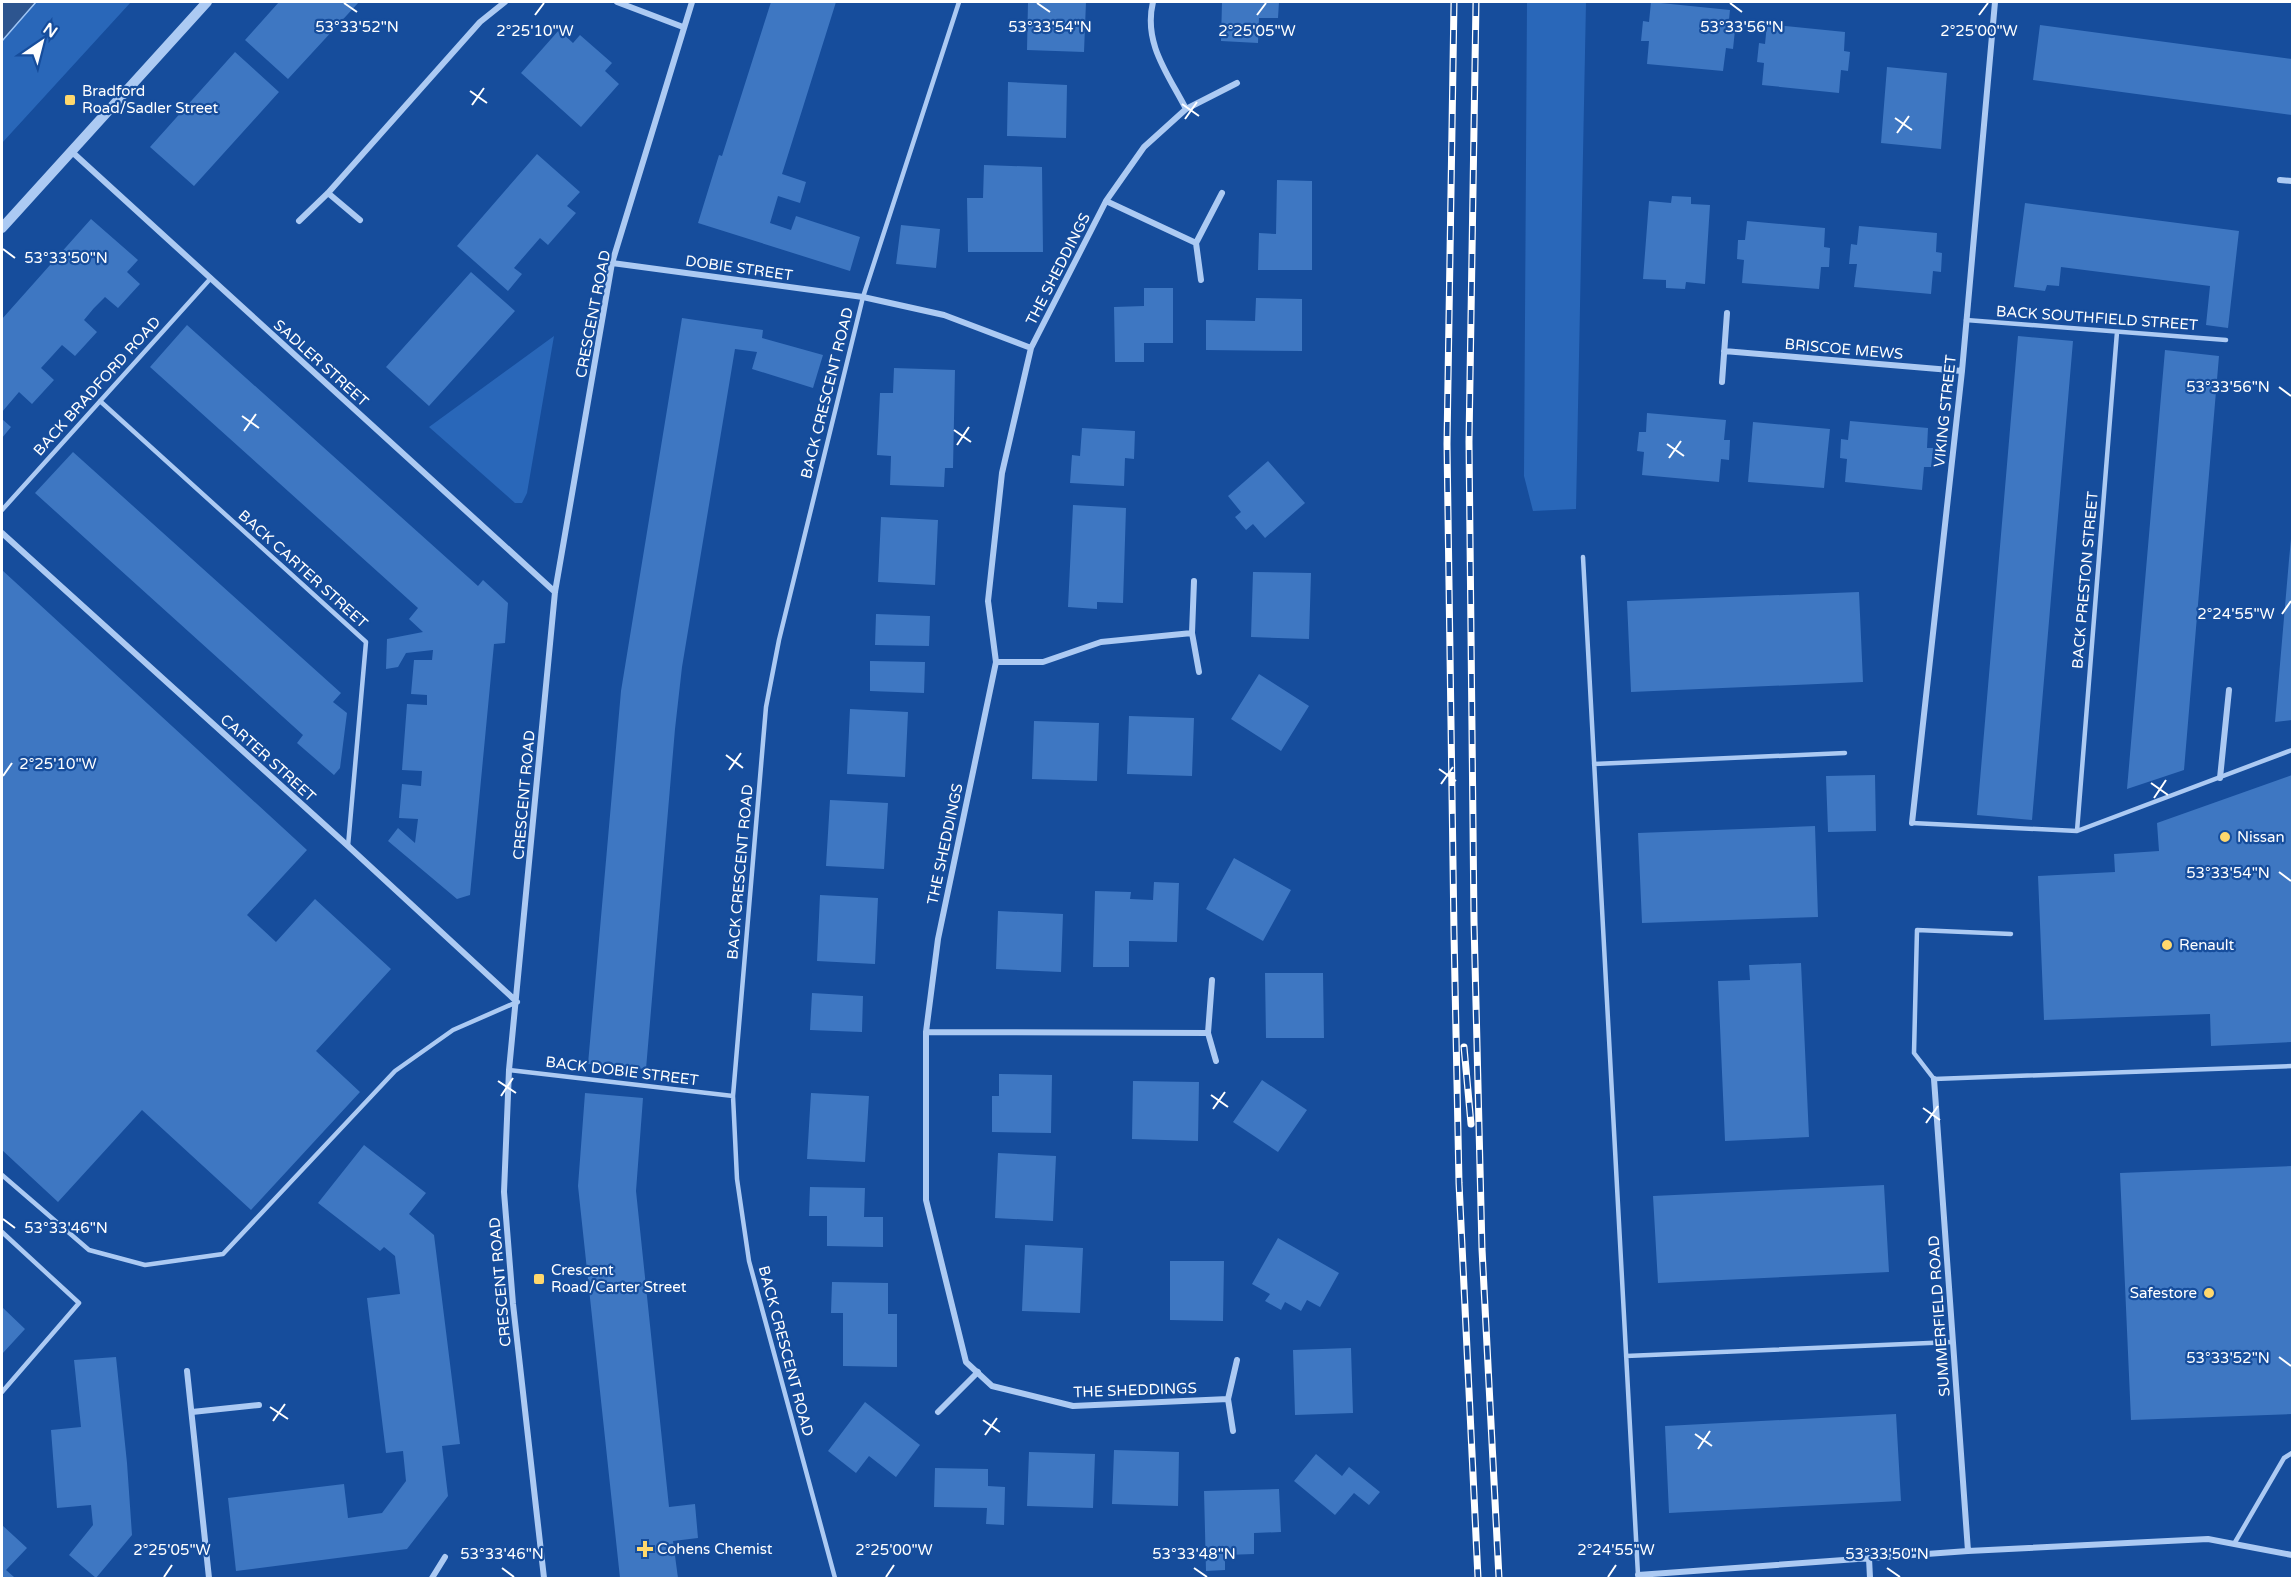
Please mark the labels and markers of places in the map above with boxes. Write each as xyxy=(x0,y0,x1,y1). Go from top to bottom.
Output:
place label: Bradford Road/Sadler Street xyxy=(82,82,218,117)
marker: Bradford Road/Sadler Street xyxy=(63,93,77,107)
place label: Nissan xyxy=(2237,828,2285,846)
marker: Nissan xyxy=(2218,830,2232,844)
place label: Renault xyxy=(2179,936,2235,954)
marker: Renault xyxy=(2160,938,2174,952)
place label: Crescent Road/Carter Street xyxy=(551,1261,687,1296)
marker: Crescent Road/Carter Street xyxy=(532,1272,546,1286)
place label: Safestore xyxy=(2130,1284,2197,1302)
marker: Safestore xyxy=(2202,1286,2216,1300)
place label: Cohens Chemist xyxy=(657,1540,773,1558)
marker: Cohens Chemist xyxy=(638,1542,652,1556)

